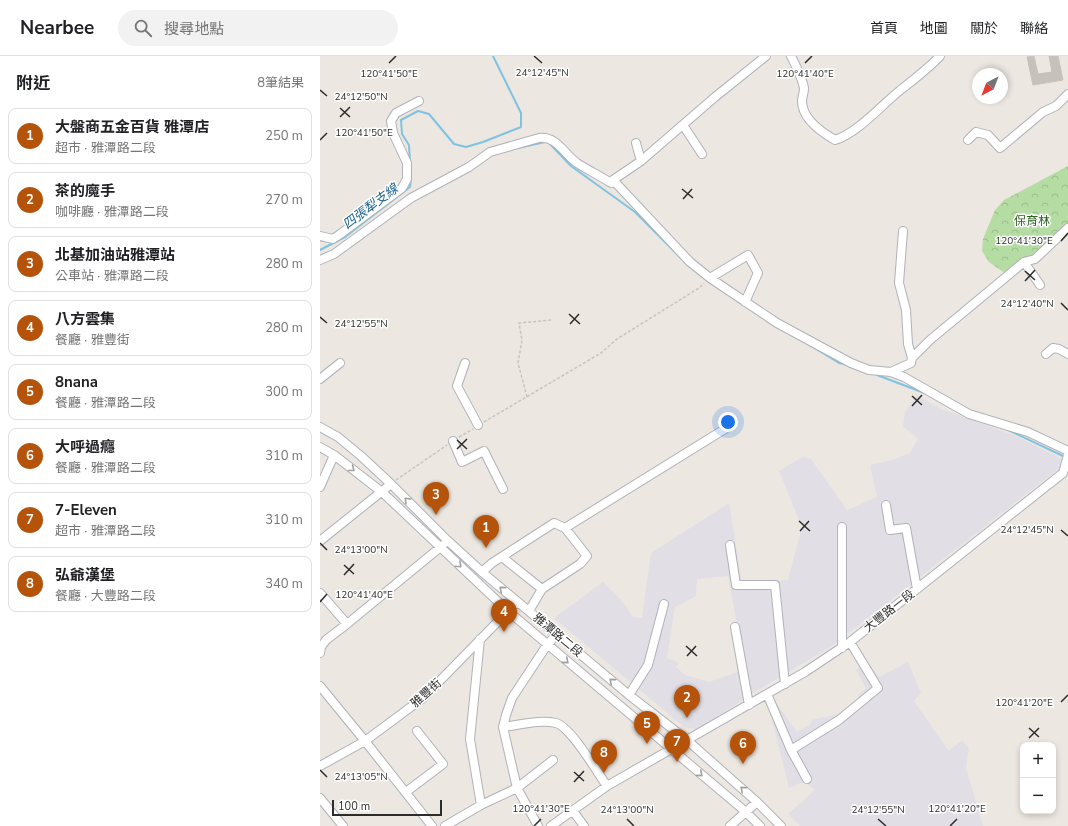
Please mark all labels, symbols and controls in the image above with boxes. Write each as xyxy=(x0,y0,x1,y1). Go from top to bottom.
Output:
search box xyxy=(118,10,398,46)
text: Nearbee xyxy=(20,15,94,41)
icon: search xyxy=(132,17,154,39)
text: 搜尋地點 xyxy=(164,19,224,39)
text: 首頁 xyxy=(870,19,898,38)
text: 地圖 xyxy=(920,19,948,38)
text: 關於 xyxy=(970,19,998,38)
text: 聯絡 xyxy=(1020,19,1048,38)
text: 24°12'45"N xyxy=(515,66,569,80)
text: 120°41'50"E xyxy=(360,67,418,81)
text: 120°41'40"E xyxy=(776,67,834,81)
north arrow xyxy=(972,68,1008,104)
text: 附近 xyxy=(16,72,50,95)
text: 8筆結果 xyxy=(257,74,304,92)
text: 24°12'50"N xyxy=(334,90,388,104)
text: 大盤商五金百貨 雅潭店 xyxy=(55,117,209,137)
text: 120°41'50"E xyxy=(335,126,393,140)
text: 1 xyxy=(26,127,34,145)
text: 250 m xyxy=(265,127,303,145)
text: 超市 · 雅潭路二段 xyxy=(55,139,156,157)
water label: 四張犁支線 xyxy=(339,179,404,234)
text: 茶的魔手 xyxy=(55,181,115,201)
text: 2 xyxy=(26,191,34,209)
text: 270 m xyxy=(265,191,303,209)
text: 咖啡廳 · 雅潭路二段 xyxy=(55,203,169,221)
park label: 保育林 xyxy=(1014,213,1050,229)
text: 120°41'30"E xyxy=(995,234,1053,248)
text: 北基加油站雅潭站 xyxy=(55,245,175,265)
text: 3 xyxy=(26,255,34,273)
text: 280 m xyxy=(265,255,303,273)
text: 公車站 · 雅潭路二段 xyxy=(55,267,169,285)
text: 24°12'40"N xyxy=(1000,297,1054,311)
text: 八方雲集 xyxy=(55,309,115,329)
text: 24°12'55"N xyxy=(334,317,388,331)
text: 4 xyxy=(26,319,34,337)
text: 280 m xyxy=(265,319,303,337)
text: 餐廳 · 雅豐街 xyxy=(55,331,130,349)
text: 8nana xyxy=(55,372,98,392)
text: 5 xyxy=(26,383,34,401)
text: 300 m xyxy=(265,383,303,401)
text: 餐廳 · 雅潭路二段 xyxy=(55,394,156,412)
your location xyxy=(718,412,738,432)
text: 大呼過癮 xyxy=(55,437,115,457)
text: 6 xyxy=(26,447,34,465)
text: 310 m xyxy=(265,447,303,465)
text: 餐廳 · 雅潭路二段 xyxy=(55,459,156,477)
one-way arrow xyxy=(347,464,354,471)
pin: 3 xyxy=(423,482,449,515)
one-way arrow xyxy=(404,497,412,505)
text: 7-Eleven xyxy=(55,500,117,520)
text: 7 xyxy=(26,511,34,529)
text: 310 m xyxy=(265,511,303,529)
pin: 1 xyxy=(473,515,499,548)
text: 超市 · 雅潭路二段 xyxy=(55,522,156,540)
text: 24°12'45"N xyxy=(1000,523,1054,537)
text: 24°13'00"N xyxy=(334,543,388,557)
one-way arrow xyxy=(454,561,461,568)
text: 弘爺漢堡 xyxy=(55,565,115,585)
text: 8 xyxy=(26,575,34,593)
text: 340 m xyxy=(265,575,303,593)
one-way arrow xyxy=(499,586,506,593)
street label: 大豐路一段 xyxy=(860,586,918,636)
text: 餐廳 · 大豐路二段 xyxy=(55,587,156,605)
text: 120°41'40"E xyxy=(335,588,393,602)
pin: 4 xyxy=(491,599,517,632)
street label: 雅潭路二段 xyxy=(530,610,586,660)
one-way arrow xyxy=(562,656,569,663)
street label: 雅豐街 xyxy=(407,675,445,711)
one-way arrow xyxy=(610,678,617,685)
pin: 2 xyxy=(674,685,700,718)
text: 120°41'20"E xyxy=(995,696,1053,710)
pin: 5 xyxy=(634,711,660,744)
pin: 7 xyxy=(664,729,690,762)
pin: 6 xyxy=(730,731,756,764)
pin: 8 xyxy=(591,740,617,773)
map controls xyxy=(1020,742,1056,814)
button: + xyxy=(1020,742,1056,778)
one-way arrow xyxy=(696,769,703,776)
text: 24°13'05"N xyxy=(334,770,388,784)
button: − xyxy=(1020,778,1056,814)
one-way arrow xyxy=(740,787,747,794)
scale bar xyxy=(332,798,442,817)
text: 100 m xyxy=(338,799,370,814)
text: 120°41'30"E xyxy=(512,802,570,816)
text: 120°41'20"E xyxy=(928,802,986,816)
text: 24°13'00"N xyxy=(600,803,654,817)
text: 24°12'55"N xyxy=(851,803,905,817)

